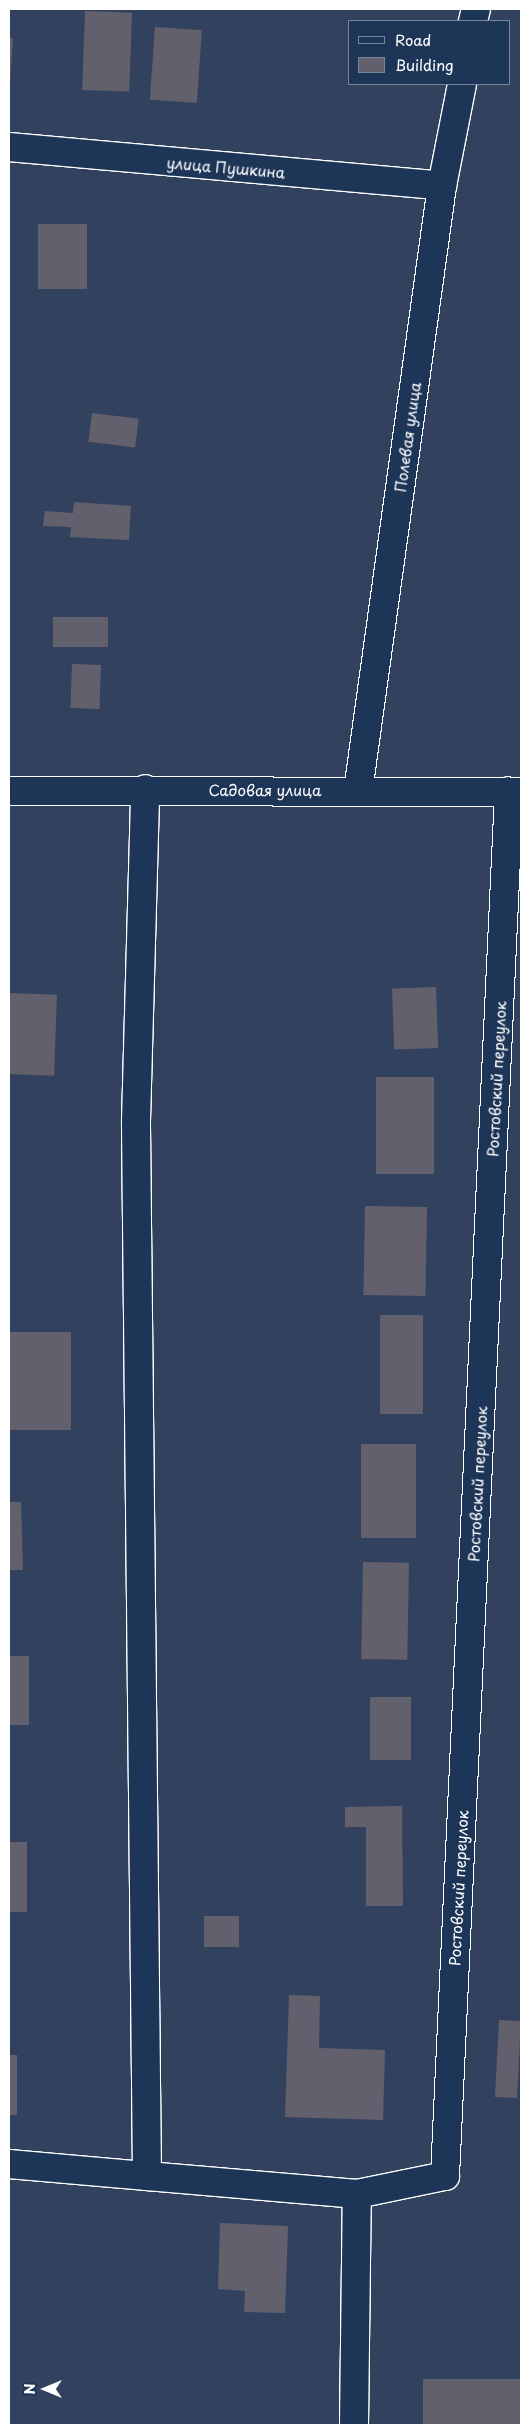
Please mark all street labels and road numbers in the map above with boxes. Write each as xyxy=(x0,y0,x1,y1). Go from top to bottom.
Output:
street label: улица Пушкина xyxy=(165,153,287,181)
street label: Полевая улица xyxy=(390,381,424,493)
street label: Садовая улица xyxy=(208,781,322,799)
street label: Ростовский переулок xyxy=(483,1001,509,1157)
street label: Ростовский переулок xyxy=(464,1406,490,1562)
street label: Ростовский переулок xyxy=(445,1810,471,1966)

